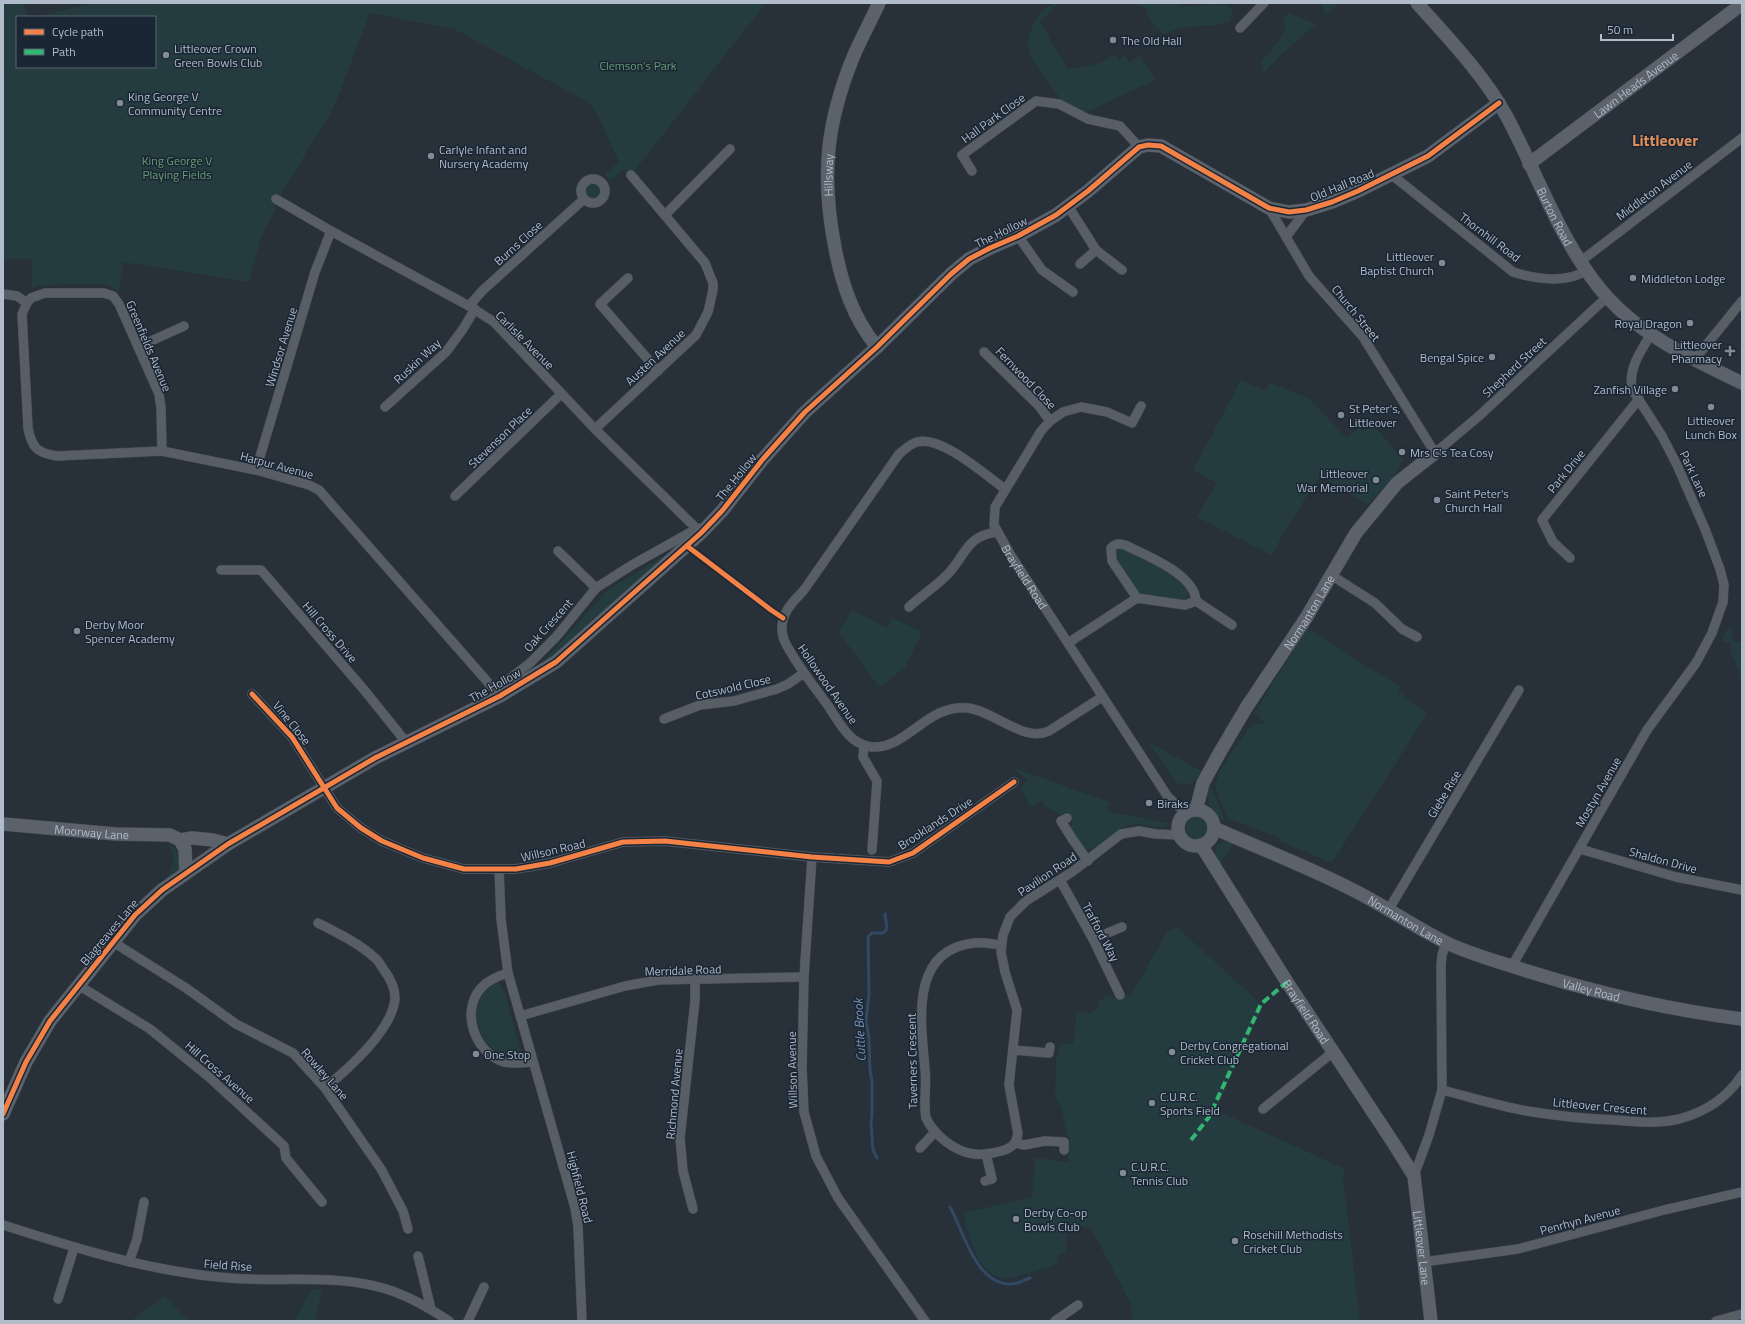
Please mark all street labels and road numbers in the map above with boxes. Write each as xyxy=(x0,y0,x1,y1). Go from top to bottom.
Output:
street label: Lawn Heads Avenue xyxy=(1589,46,1682,122)
street label: Hall Park Close xyxy=(957,88,1029,148)
street label: Hillsway xyxy=(818,153,838,197)
street label: Middleton Avenue xyxy=(1612,155,1696,225)
street label: Old Hall Road xyxy=(1307,163,1377,207)
street label: Burton Road xyxy=(1533,184,1578,249)
street label: Thornhill Road xyxy=(1455,207,1525,267)
street label: The Hollow xyxy=(971,211,1031,253)
street label: Burns Close xyxy=(489,216,547,270)
street label: Church Street xyxy=(1327,280,1385,346)
street label: Greenfields Avenue xyxy=(121,297,177,395)
street label: Windsor Avenue xyxy=(260,305,302,389)
street label: Carlisle Avenue xyxy=(491,306,559,374)
street label: Austen Avenue xyxy=(621,324,689,390)
street label: Shepherd Street xyxy=(1478,332,1551,402)
street label: Ruskin Way xyxy=(389,334,445,388)
street label: Fernwood Close xyxy=(991,342,1061,414)
street label: Stevenson Place xyxy=(464,401,536,473)
street label: Park Drive xyxy=(1542,445,1590,497)
street label: Harpur Avenue xyxy=(238,446,316,484)
street label: Park Lane xyxy=(1675,447,1713,501)
street label: The Hollow xyxy=(711,449,761,505)
street label: Brayfield Road xyxy=(997,541,1053,613)
street label: Normanton Lane xyxy=(1278,571,1339,653)
street label: Oak Crescent xyxy=(519,593,578,656)
street label: Hill Cross Drive xyxy=(298,597,362,667)
street label: Hollowood Avenue xyxy=(793,640,863,728)
street label: The Hollow xyxy=(466,663,524,707)
street label: Cotswold Close xyxy=(693,669,773,705)
street label: Vine Close xyxy=(268,697,316,749)
street label: Mostyn Avenue xyxy=(1570,753,1626,831)
street label: Glebe Rise xyxy=(1422,766,1466,822)
street label: Brooklands Drive xyxy=(894,792,976,854)
street label: Moorway Lane xyxy=(54,819,129,844)
street label: Willson Road xyxy=(519,833,587,867)
street label: Shaldon Drive xyxy=(1627,842,1699,878)
street label: Pavilion Road xyxy=(1013,847,1081,901)
street label: Normanton Lane xyxy=(1365,890,1447,949)
street label: Blagreaves Lane xyxy=(75,894,143,970)
street label: Trafford Way xyxy=(1077,899,1125,965)
street label: Merridale Road xyxy=(644,959,722,981)
street label: Valley Road xyxy=(1560,973,1622,1006)
street label: Brayfield Road xyxy=(1278,975,1335,1047)
street label: Taverners Crescent xyxy=(902,1012,922,1109)
street label: Willson Avenue xyxy=(782,1031,802,1109)
street label: Hill Cross Avenue xyxy=(181,1036,259,1108)
street label: Rowley Lane xyxy=(297,1044,353,1104)
street label: Richmond Avenue xyxy=(661,1048,687,1140)
street label: Littleover Crescent xyxy=(1552,1092,1649,1120)
street label: Highfield Road xyxy=(562,1149,598,1225)
street label: Penrhyn Avenue xyxy=(1538,1200,1622,1240)
street label: Littleover Lane xyxy=(1409,1210,1436,1286)
street label: Field Rise xyxy=(203,1254,253,1276)

